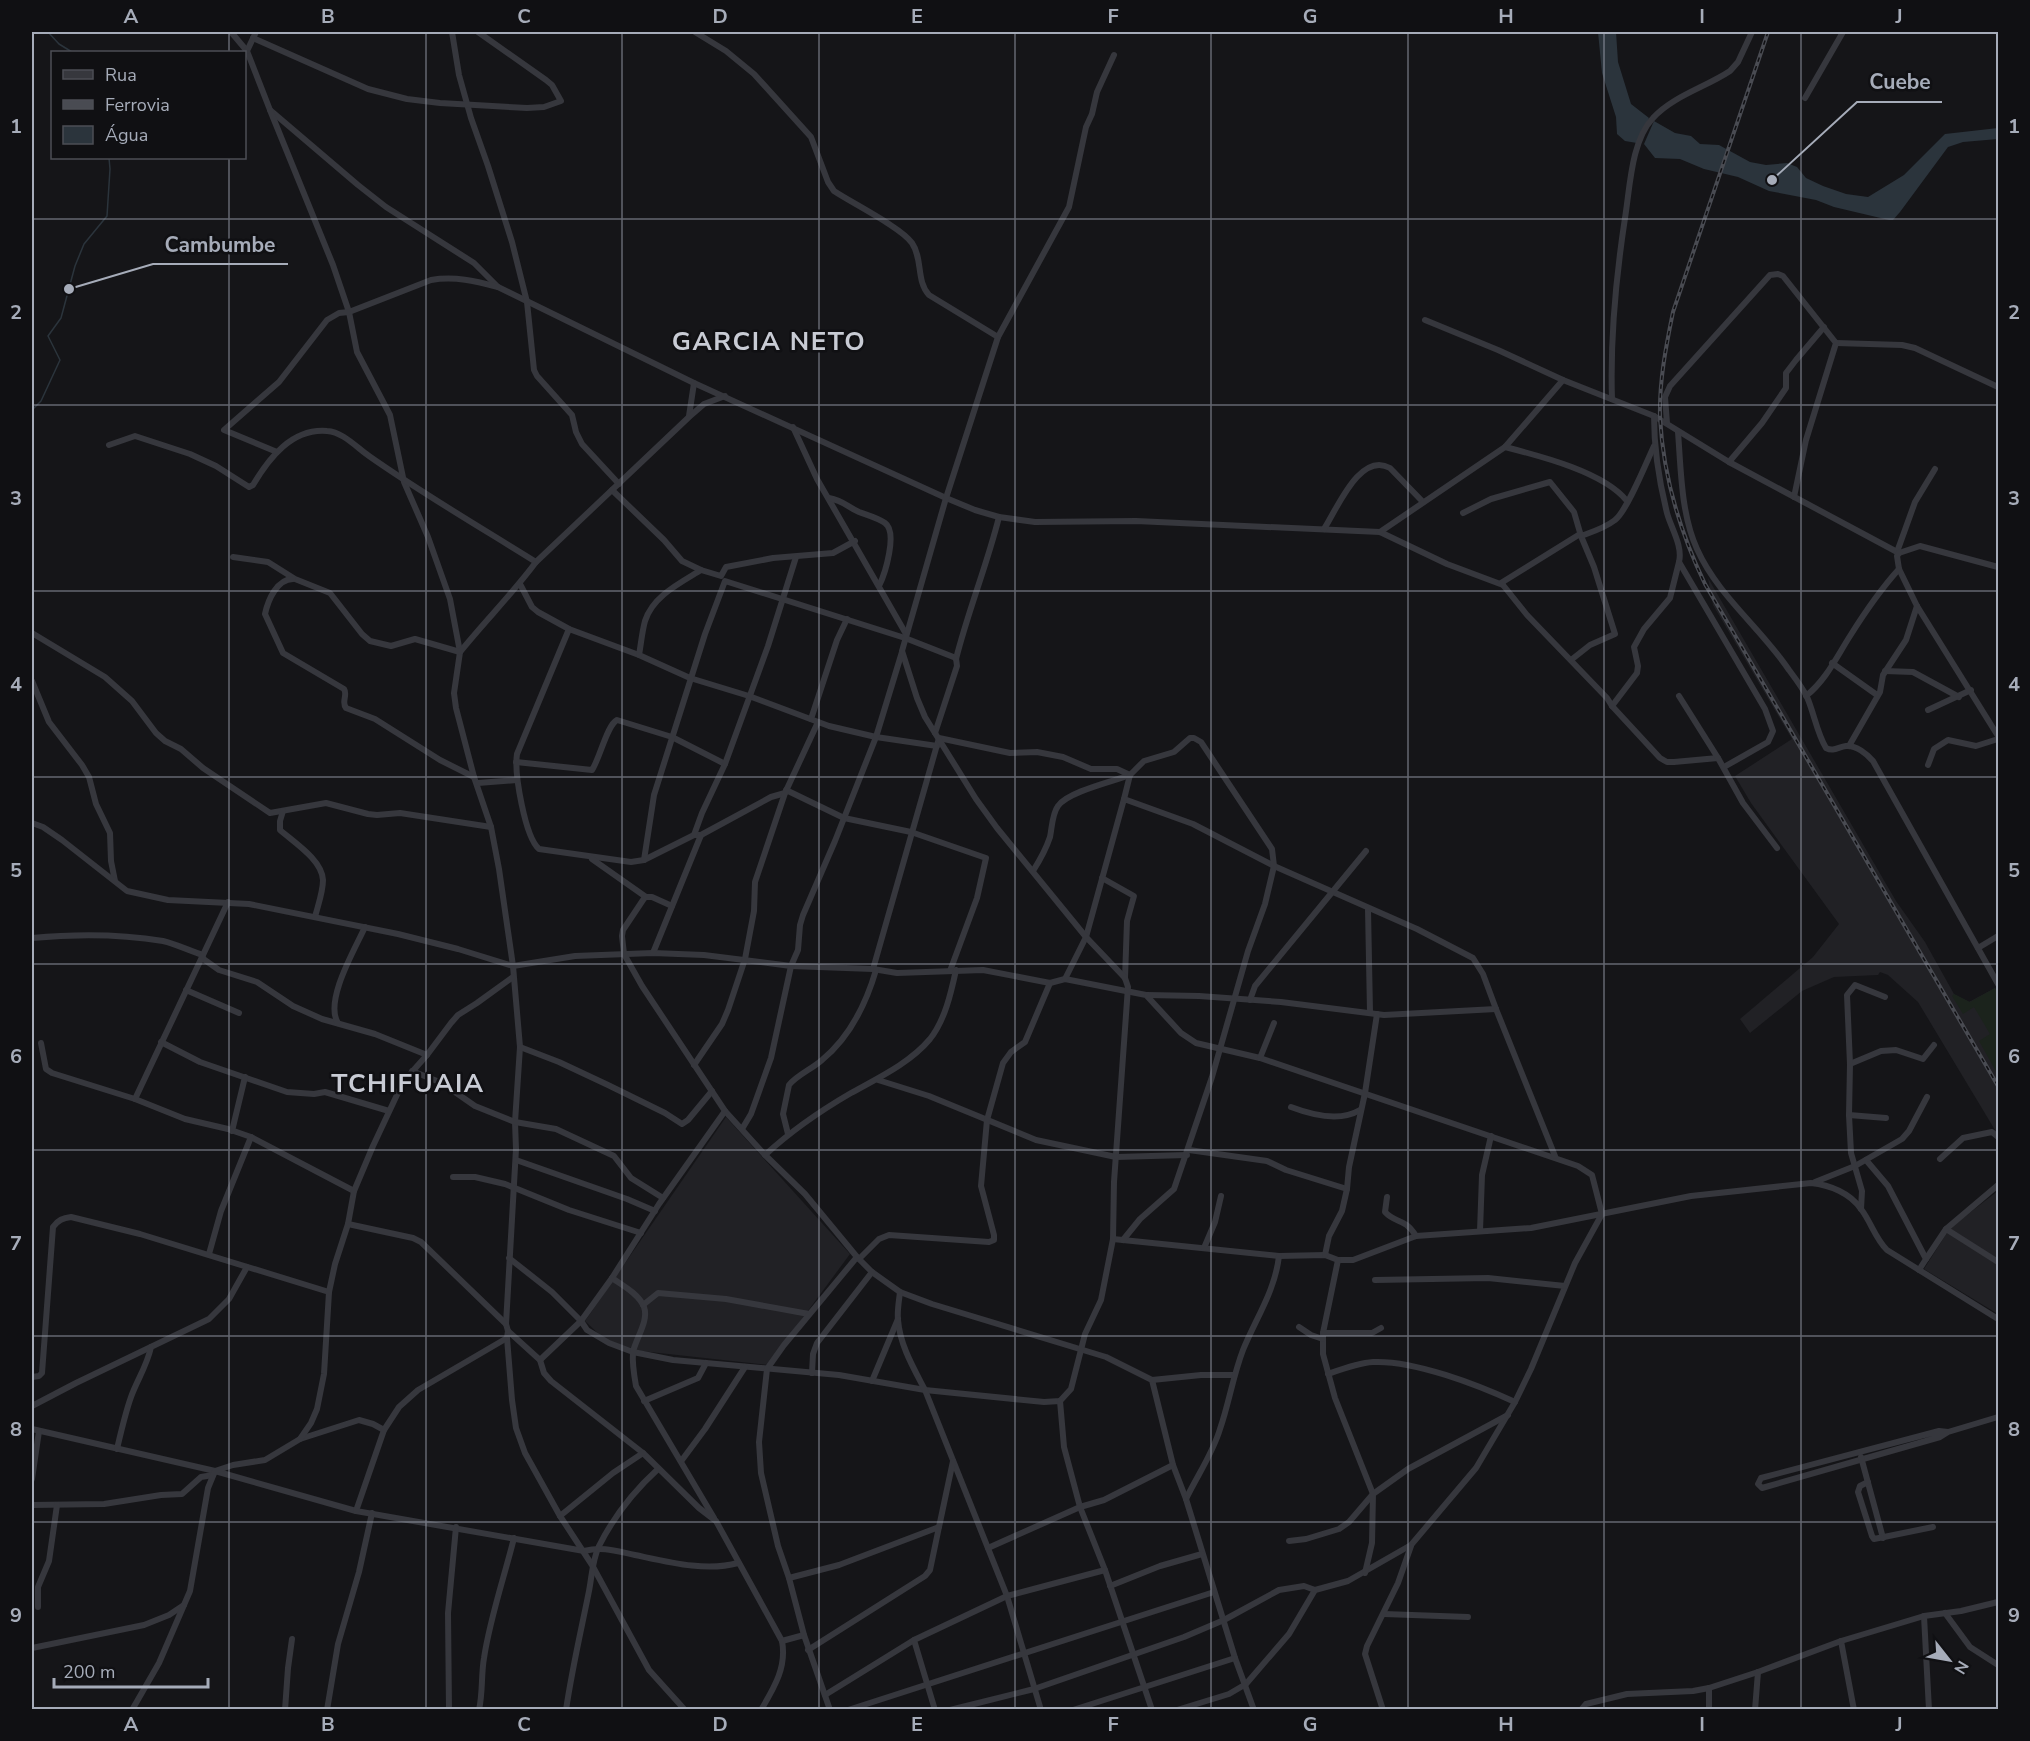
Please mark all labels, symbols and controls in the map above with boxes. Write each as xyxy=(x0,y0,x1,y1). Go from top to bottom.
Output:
text: A xyxy=(124,3,139,30)
text: B xyxy=(321,3,335,30)
text: C xyxy=(517,3,531,30)
text: D xyxy=(712,3,728,30)
text: E xyxy=(911,3,923,30)
text: F xyxy=(1107,3,1119,30)
text: G xyxy=(1303,3,1317,30)
text: H xyxy=(1498,3,1514,30)
text: I xyxy=(1699,3,1705,30)
text: J xyxy=(1894,3,1903,30)
legend xyxy=(51,51,246,159)
text: Rua xyxy=(105,63,137,87)
callout: Cuebe xyxy=(1857,63,1942,102)
text: Cuebe xyxy=(1869,68,1931,96)
text: Ferrovia xyxy=(105,93,170,117)
text: 1 xyxy=(10,113,22,140)
text: 1 xyxy=(2008,113,2020,140)
text: Água xyxy=(105,123,148,147)
callout: Cambumbe xyxy=(153,225,288,264)
text: Cambumbe xyxy=(165,231,275,259)
text: 2 xyxy=(10,299,22,326)
text: 2 xyxy=(2008,299,2020,326)
district label: GARCIA NETO xyxy=(672,324,866,359)
text: 3 xyxy=(10,485,22,512)
text: 3 xyxy=(2008,485,2020,512)
text: 4 xyxy=(10,671,22,698)
text: 4 xyxy=(2008,671,2020,698)
text: 5 xyxy=(10,857,22,884)
text: 5 xyxy=(2008,857,2020,884)
text: 6 xyxy=(10,1043,22,1070)
text: 6 xyxy=(2008,1043,2020,1070)
district label: TCHIFUAIA xyxy=(331,1066,485,1101)
text: 7 xyxy=(10,1230,22,1257)
text: 7 xyxy=(2008,1230,2020,1257)
text: 8 xyxy=(10,1416,22,1443)
text: 8 xyxy=(2008,1416,2020,1443)
text: 9 xyxy=(10,1602,22,1629)
text: 9 xyxy=(2008,1602,2020,1629)
north arrow xyxy=(1919,1630,1979,1690)
scale bar xyxy=(54,1651,208,1689)
text: N xyxy=(1948,1656,1974,1678)
text: 200 m xyxy=(63,1660,115,1684)
text: A xyxy=(124,1711,139,1738)
text: B xyxy=(321,1711,335,1738)
text: C xyxy=(517,1711,531,1738)
text: D xyxy=(712,1711,728,1738)
text: E xyxy=(911,1711,923,1738)
text: F xyxy=(1107,1711,1119,1738)
text: G xyxy=(1303,1711,1317,1738)
text: H xyxy=(1498,1711,1514,1738)
text: I xyxy=(1699,1711,1705,1738)
text: J xyxy=(1894,1711,1903,1738)

